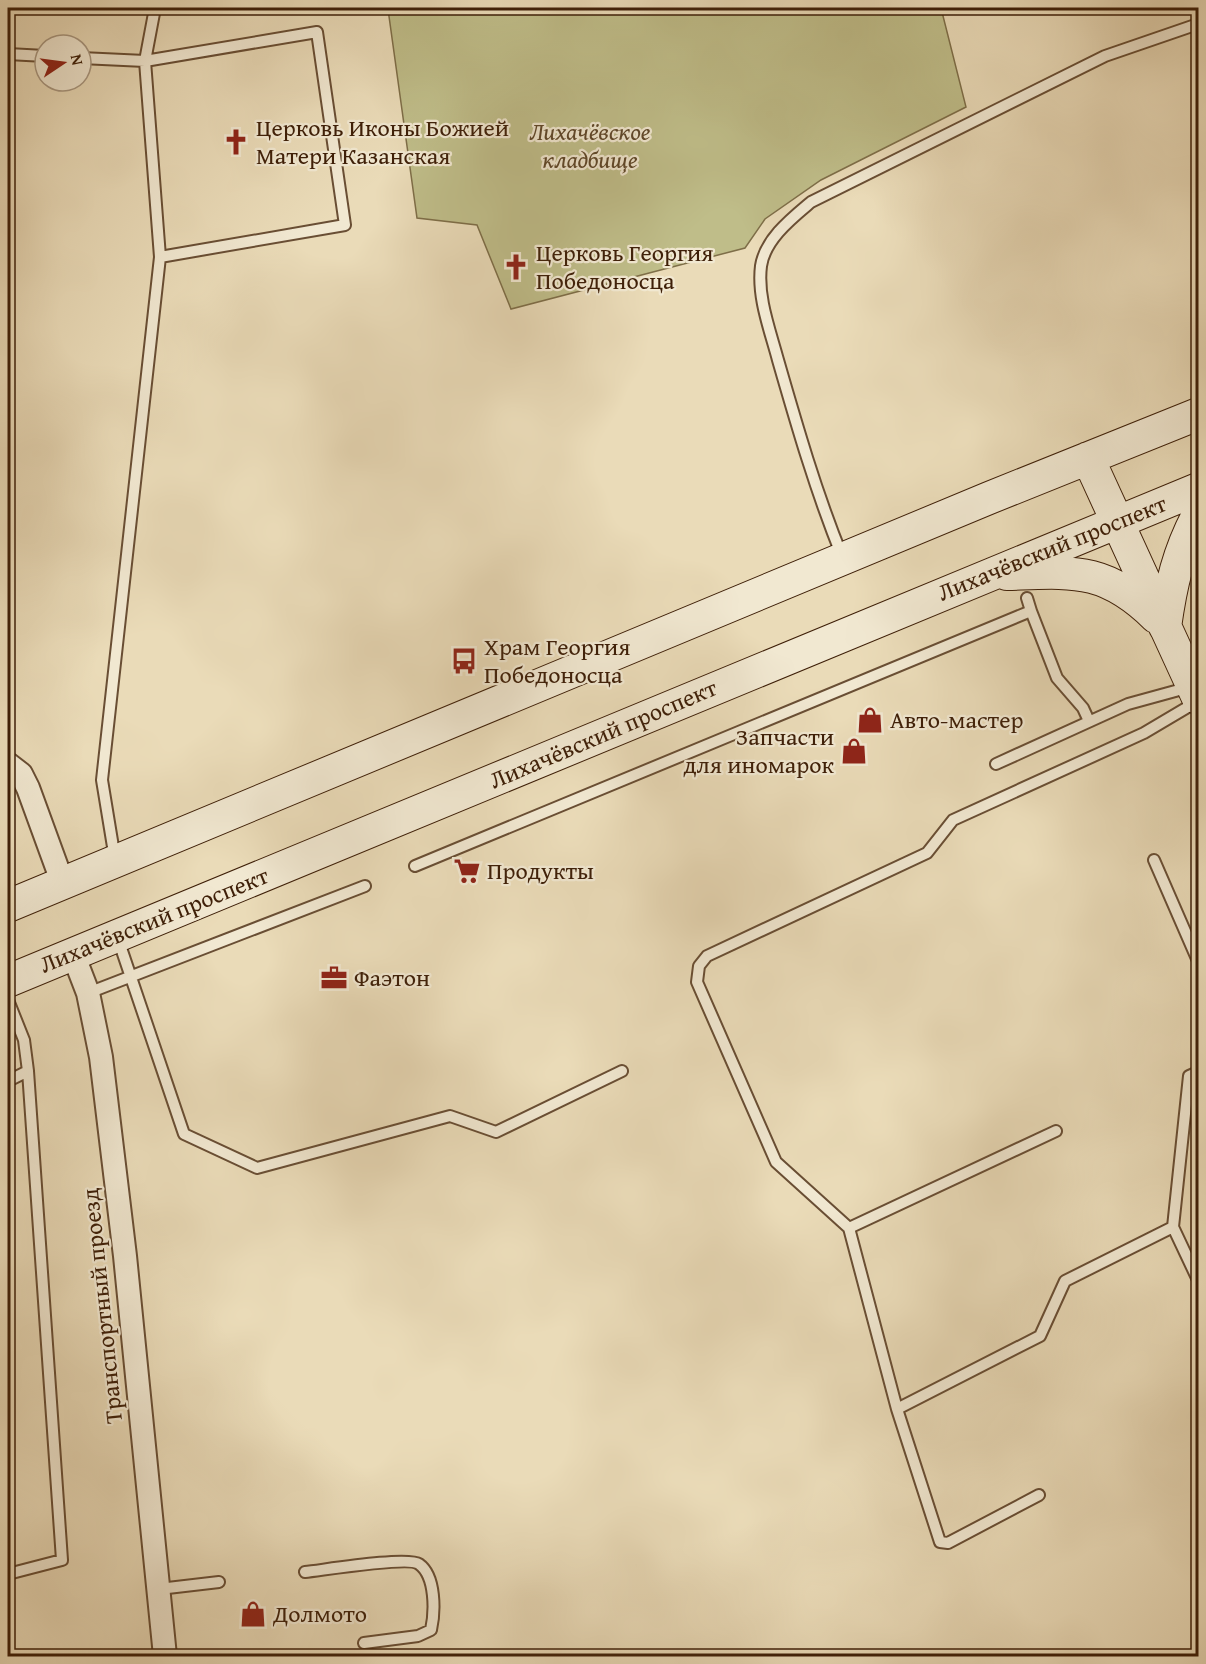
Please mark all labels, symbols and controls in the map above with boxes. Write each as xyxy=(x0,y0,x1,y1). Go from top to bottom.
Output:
north arrow xyxy=(33,33,93,93)
text: N xyxy=(65,52,91,68)
place label: Церковь Иконы Божией Матери Казанская xyxy=(256,110,509,173)
park label: Лихачёвское кладбище xyxy=(530,114,651,177)
church icon: Церковь Иконы Божией Матери Казанская xyxy=(221,127,251,157)
place label: Церковь Георгия Победоносца xyxy=(536,235,713,298)
church icon: Церковь Георгия Победоносца xyxy=(501,252,531,282)
street label: Лихачёвский проспект xyxy=(932,485,1172,610)
place label: Храм Георгия Победоносца xyxy=(484,629,630,692)
bus stop icon: Храм Георгия Победоносца xyxy=(449,646,479,676)
street label: Лихачёвский проспект xyxy=(484,670,722,797)
place label: Авто-мастер xyxy=(890,702,1023,737)
shop icon: Авто-мастер xyxy=(855,705,885,735)
place label: Запчасти для иномарок xyxy=(684,719,834,782)
shop icon: Запчасти для иномарок xyxy=(839,736,869,766)
place label: Продукты xyxy=(487,853,594,888)
supermarket icon: Продукты xyxy=(452,856,482,886)
street label: Лихачёвский проспект xyxy=(34,857,274,982)
place label: Фаэтон xyxy=(354,960,430,995)
office icon: Фаэтон xyxy=(319,963,349,993)
street label: Транспортный проезд xyxy=(72,1187,131,1425)
place label: Долмото xyxy=(272,1596,367,1631)
shop icon: Долмото xyxy=(238,1599,268,1629)

